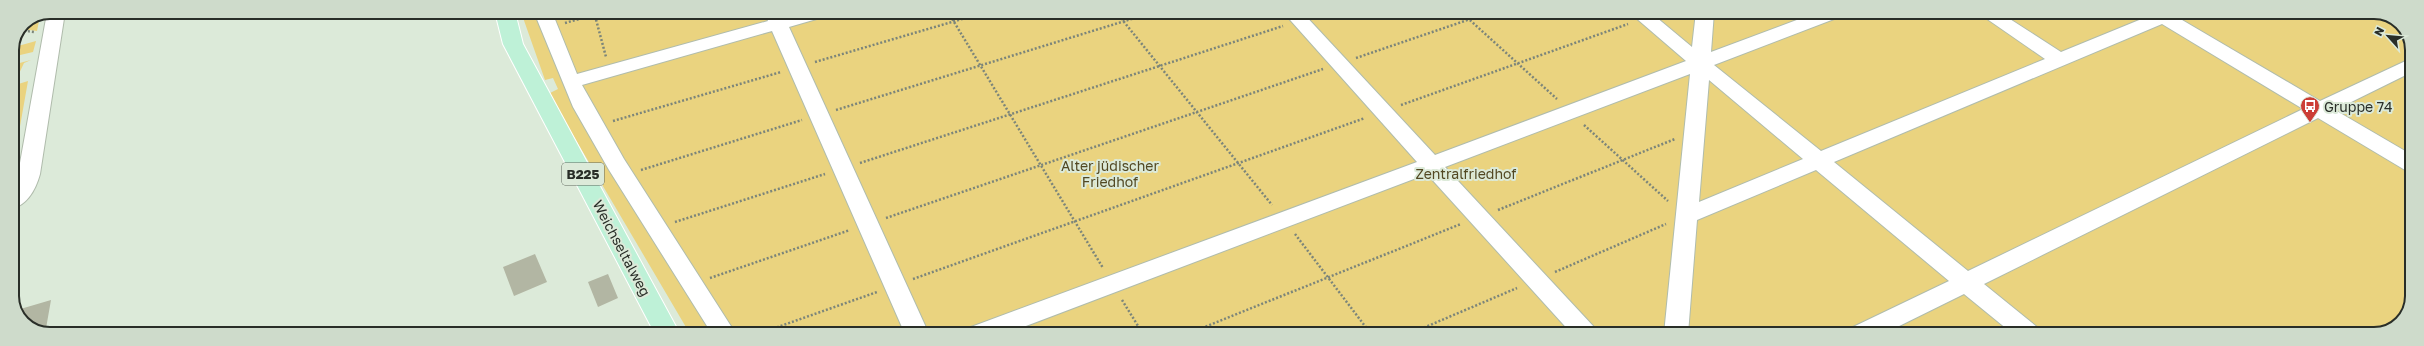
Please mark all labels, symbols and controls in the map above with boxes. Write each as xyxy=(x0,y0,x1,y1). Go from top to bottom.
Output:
north arrow xyxy=(2368,16,2408,56)
text: N xyxy=(2371,25,2386,38)
bus stop icon: Gruppe 74 xyxy=(2299,95,2321,123)
place label: Gruppe 74 xyxy=(2324,98,2393,115)
park label: Alter jüdischer Friedhof xyxy=(1061,157,1159,190)
road number: B225 xyxy=(562,163,604,185)
park label: Zentralfriedhof xyxy=(1416,165,1516,182)
street label: Weichseltalweg xyxy=(589,197,655,299)

